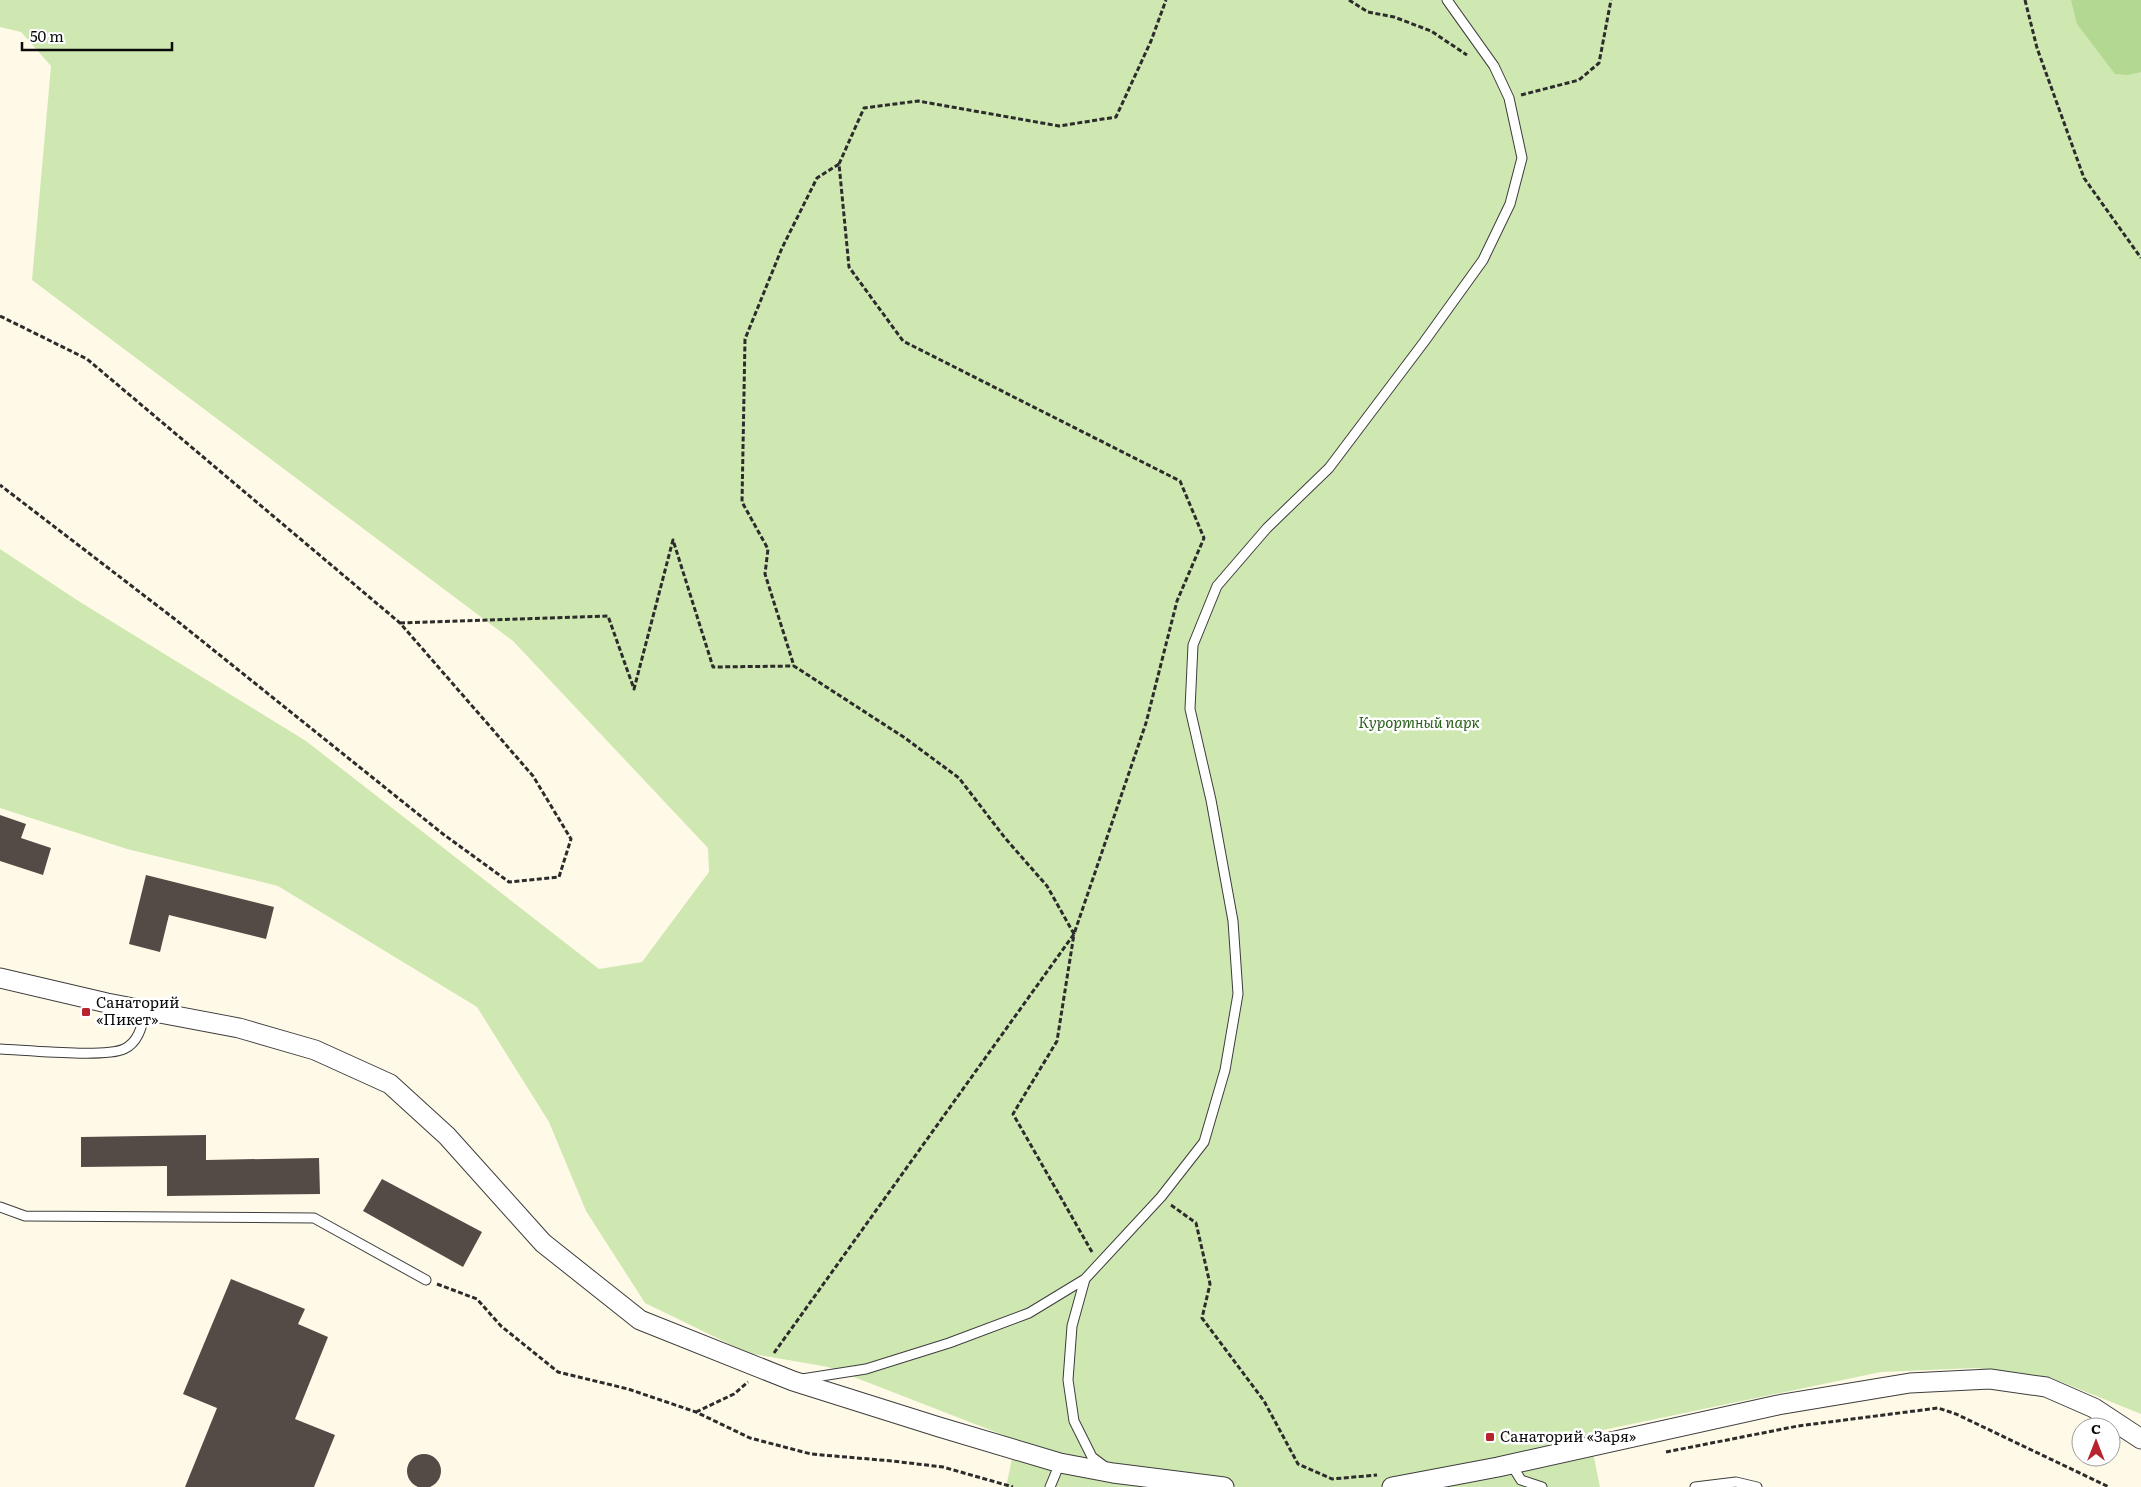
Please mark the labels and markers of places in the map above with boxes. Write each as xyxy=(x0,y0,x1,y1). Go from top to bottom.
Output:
place label: Санаторий «Пикет» xyxy=(96,990,180,1030)
marker: Санаторий «Пикет» xyxy=(80,1006,92,1018)
place label: Санаторий «Заря» xyxy=(1500,1424,1636,1447)
marker: Санаторий «Заря» xyxy=(1484,1431,1496,1443)

